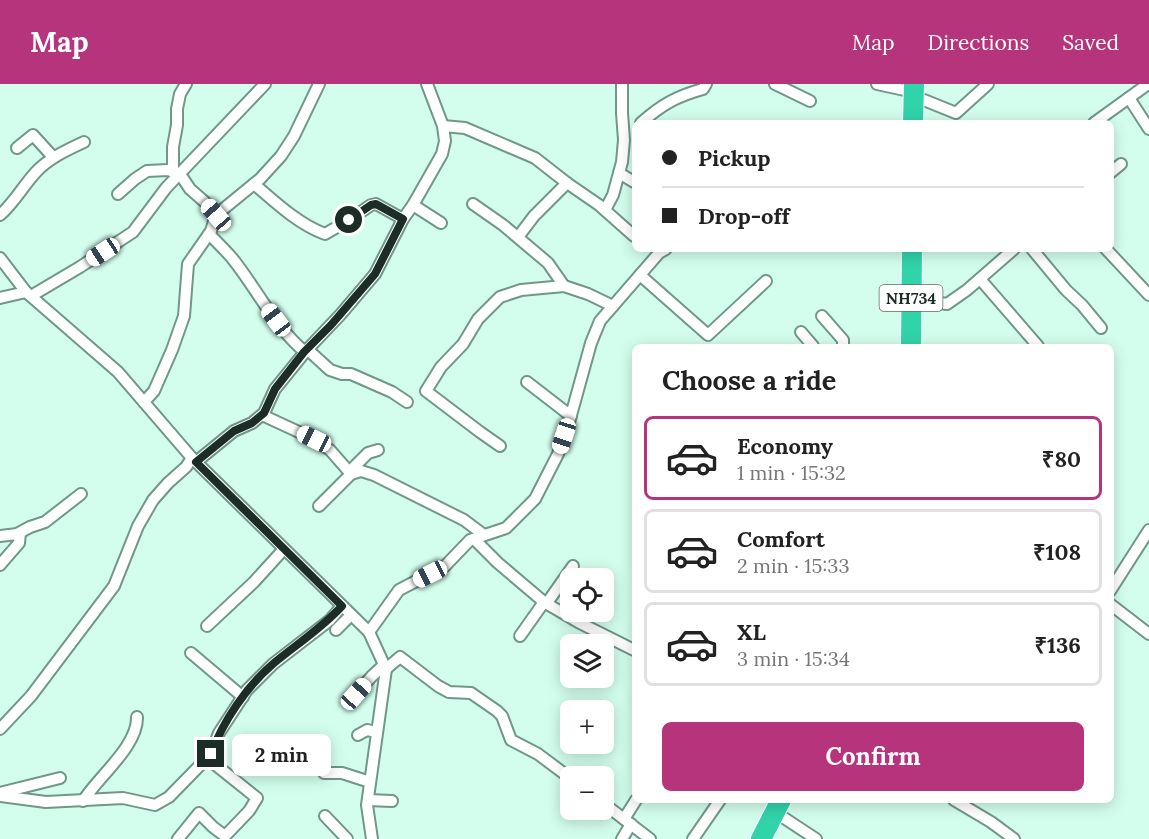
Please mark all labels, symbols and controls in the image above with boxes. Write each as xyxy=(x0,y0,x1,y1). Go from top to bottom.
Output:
text: Map xyxy=(30,24,89,60)
text: Map xyxy=(852,29,895,56)
text: Directions xyxy=(928,29,1029,56)
text: Saved xyxy=(1062,29,1119,56)
text: Pickup xyxy=(698,144,771,172)
car xyxy=(197,196,235,234)
text: Drop-off xyxy=(698,202,790,230)
route start xyxy=(335,206,362,233)
car xyxy=(83,235,123,269)
road number: NH734 xyxy=(880,285,942,311)
car xyxy=(258,300,294,340)
text: Choose a ride xyxy=(662,363,836,397)
car xyxy=(550,416,578,456)
car xyxy=(294,423,334,455)
icon: car xyxy=(665,431,719,485)
text: Economy xyxy=(737,432,833,460)
text: ₹80 xyxy=(1042,445,1081,473)
text: 1 min · 15:32 xyxy=(737,460,846,485)
icon: car xyxy=(665,524,719,578)
text: Comfort xyxy=(737,525,825,553)
text: ₹108 xyxy=(1033,538,1081,566)
text: 2 min · 15:33 xyxy=(737,553,850,578)
car xyxy=(410,558,450,590)
map controls xyxy=(560,568,614,820)
button: locate xyxy=(560,568,614,622)
icon: car xyxy=(665,617,719,671)
text: XL xyxy=(737,618,766,646)
text: ₹136 xyxy=(1035,631,1081,659)
button: layers xyxy=(560,634,614,688)
text: 3 min · 15:34 xyxy=(737,646,850,671)
car xyxy=(337,675,375,713)
button: + xyxy=(560,700,614,754)
button: Confirm xyxy=(662,722,1084,791)
callout: 2 min xyxy=(232,733,331,775)
route end xyxy=(197,740,224,767)
text: 2 min xyxy=(255,742,308,767)
button: − xyxy=(560,766,614,820)

